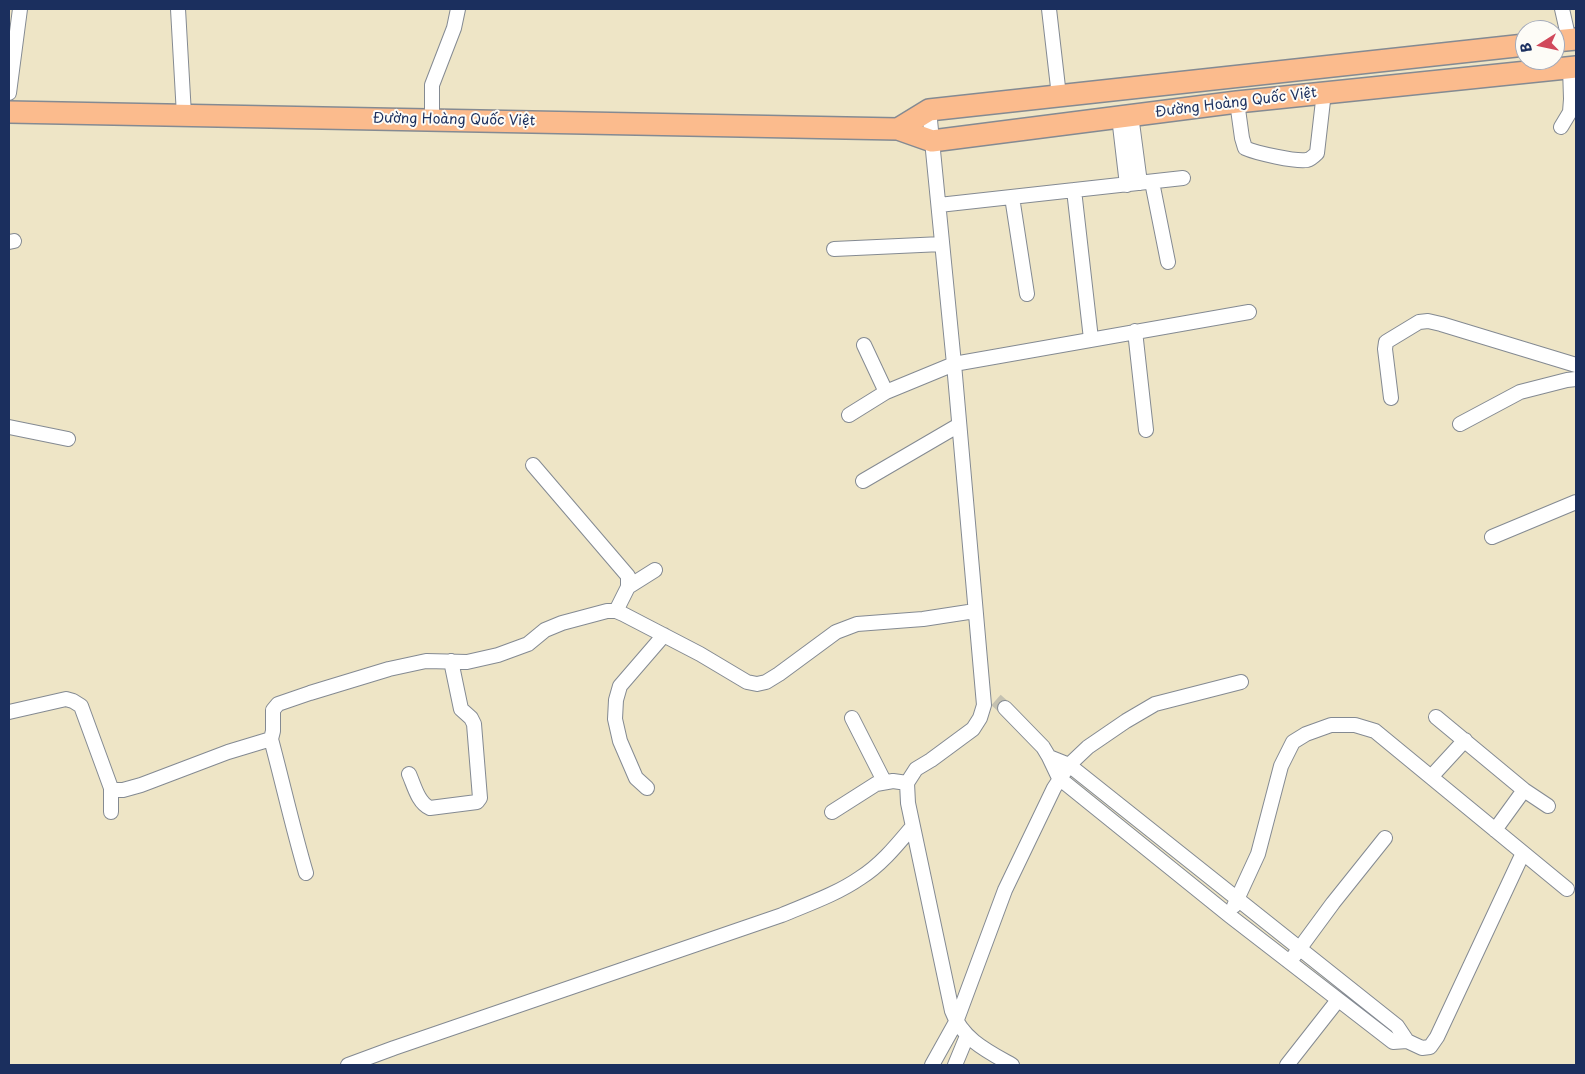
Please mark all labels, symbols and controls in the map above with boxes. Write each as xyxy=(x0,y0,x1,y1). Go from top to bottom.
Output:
north arrow xyxy=(1515,20,1565,70)
text: B xyxy=(1515,41,1537,54)
street label: Đường Hoàng Quốc Việt xyxy=(1154,85,1318,121)
street label: Đường Hoàng Quốc Việt xyxy=(373,110,535,130)

